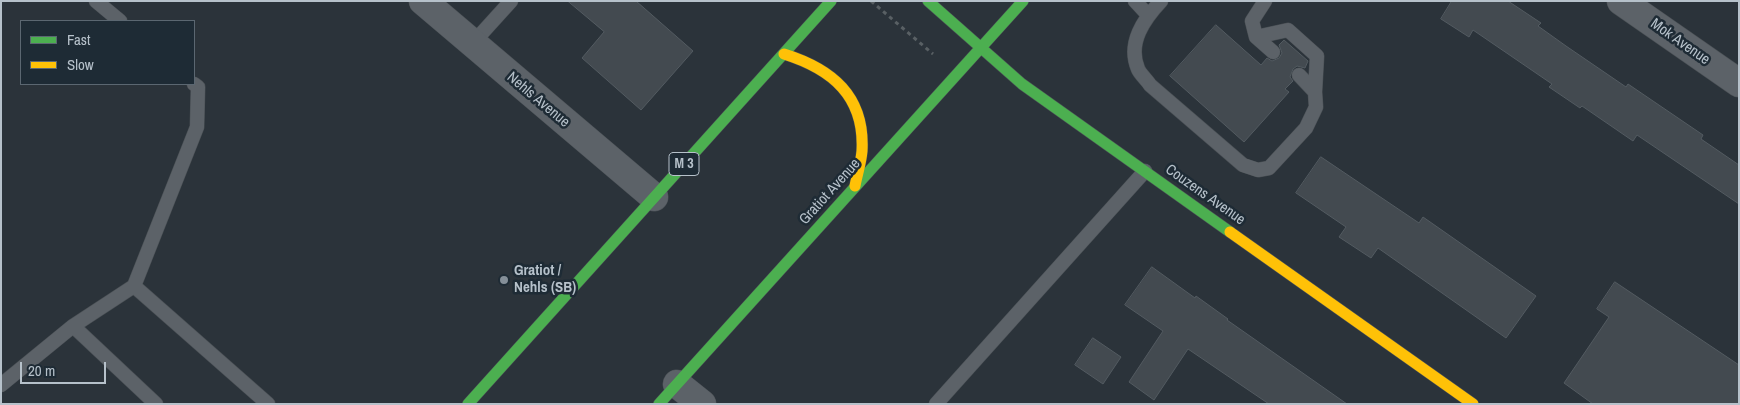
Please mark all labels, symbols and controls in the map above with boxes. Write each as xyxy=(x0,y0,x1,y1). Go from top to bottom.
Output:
street label: Mok Avenue xyxy=(1647,15,1713,69)
legend xyxy=(20,20,195,85)
text: Fast xyxy=(67,29,90,50)
text: Slow xyxy=(67,54,94,75)
street label: Nehls Avenue xyxy=(503,69,573,131)
road number: M 3 xyxy=(669,152,699,175)
street label: Gratiot Avenue xyxy=(796,155,864,229)
street label: Couzens Avenue xyxy=(1162,161,1248,229)
place label: Gratiot / Nehls (SB) xyxy=(514,262,576,297)
marker: Gratiot / Nehls (SB) xyxy=(498,274,510,286)
scale bar xyxy=(22,352,109,384)
text: 20 m xyxy=(28,360,55,381)

